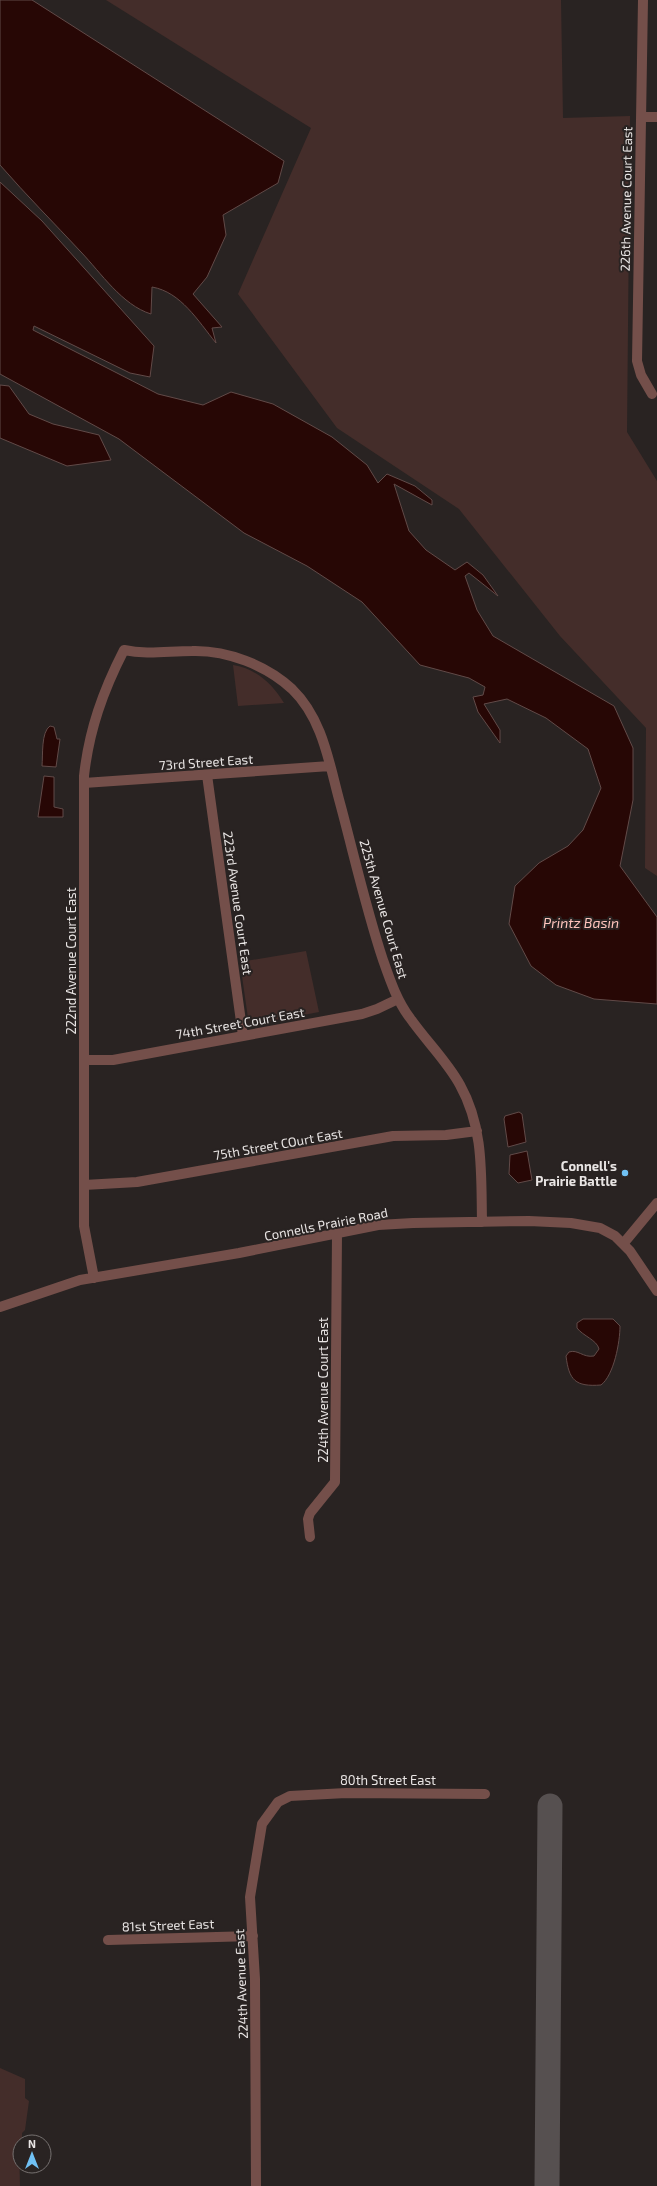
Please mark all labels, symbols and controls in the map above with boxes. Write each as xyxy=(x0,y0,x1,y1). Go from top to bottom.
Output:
street label: 226th Avenue Court East xyxy=(617,126,635,272)
street label: 73rd Street East xyxy=(158,751,254,773)
street label: 223rd Avenue Court East xyxy=(220,830,256,976)
street label: 225th Avenue Court East xyxy=(356,837,412,981)
street label: 222nd Avenue Court East xyxy=(63,887,79,1035)
water label: Printz Basin xyxy=(543,914,619,931)
street label: 74th Street Court East xyxy=(174,1004,306,1042)
street label: 75th Street COurt East xyxy=(212,1125,344,1163)
place label: Connell's Prairie Battle xyxy=(535,1158,617,1189)
marker: Connell's Prairie Battle xyxy=(620,1168,630,1178)
street label: Connells Prairie Road xyxy=(263,1204,389,1244)
street label: 224th Avenue Court East xyxy=(315,1317,331,1463)
street label: 80th Street East xyxy=(340,1772,436,1788)
street label: 81st Street East xyxy=(121,1915,215,1935)
street label: 224th Avenue East xyxy=(231,1929,251,2039)
north arrow xyxy=(12,2134,52,2174)
text: N xyxy=(28,2137,36,2150)

